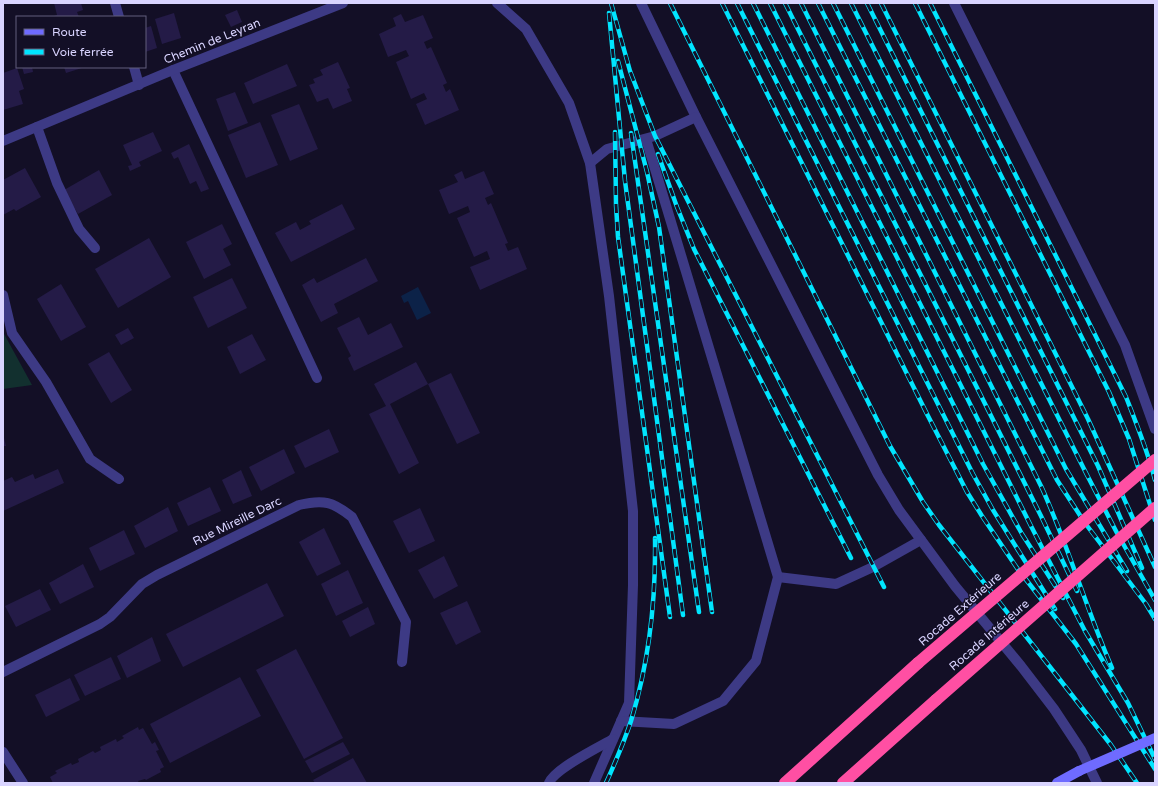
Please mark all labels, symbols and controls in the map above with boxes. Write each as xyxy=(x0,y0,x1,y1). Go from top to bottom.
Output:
street label: Chemin de Leyran xyxy=(162,15,262,67)
legend xyxy=(16,16,146,68)
text: Route xyxy=(52,25,87,39)
text: Voie ferrée xyxy=(52,45,114,59)
street label: Rue Mireille Darc xyxy=(190,493,284,549)
street label: Rocade Extérieure xyxy=(916,569,1004,649)
street label: Rocade Intérieure xyxy=(946,596,1032,673)

